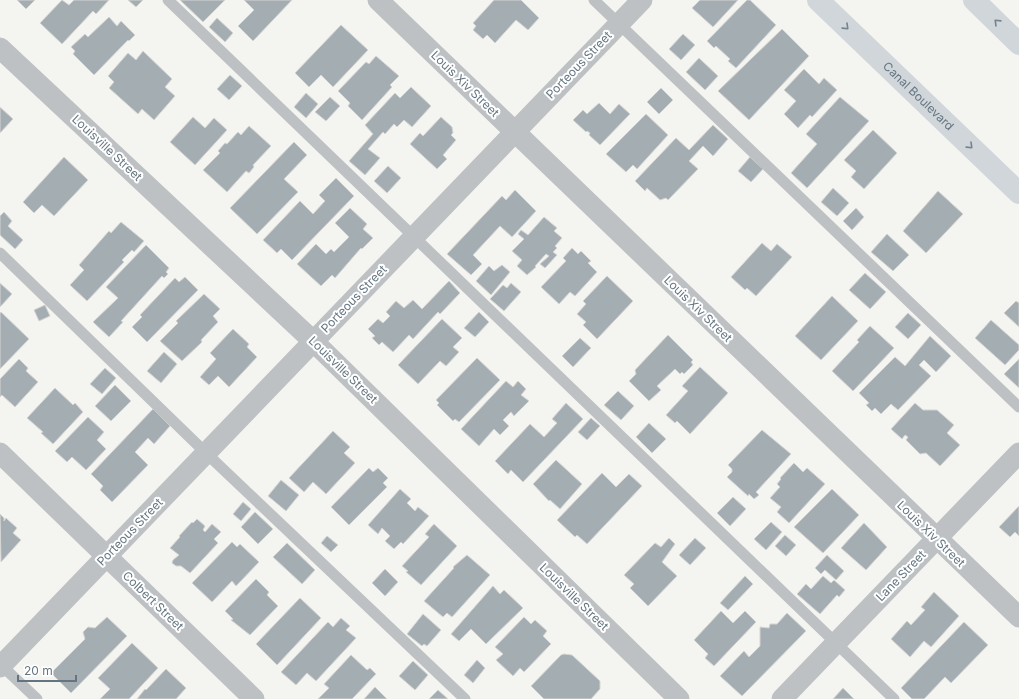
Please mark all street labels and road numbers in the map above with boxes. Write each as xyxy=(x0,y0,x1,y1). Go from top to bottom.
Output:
street label: Porteous Street xyxy=(543,28,615,102)
street label: Louis Xiv Street xyxy=(428,47,503,120)
street label: Canal Boulevard xyxy=(880,58,957,133)
street label: Louisville Street xyxy=(69,111,145,184)
street label: Porteous Street xyxy=(318,262,390,336)
street label: Louis Xiv Street xyxy=(661,272,736,345)
street label: Louisville Street xyxy=(306,333,381,406)
street label: Porteous Street xyxy=(94,495,166,569)
street label: Louis Xiv Street xyxy=(894,497,969,570)
street label: Lane Street xyxy=(873,547,929,604)
street label: Louisville Street xyxy=(537,560,612,633)
street label: Colbert Street xyxy=(120,568,187,634)

